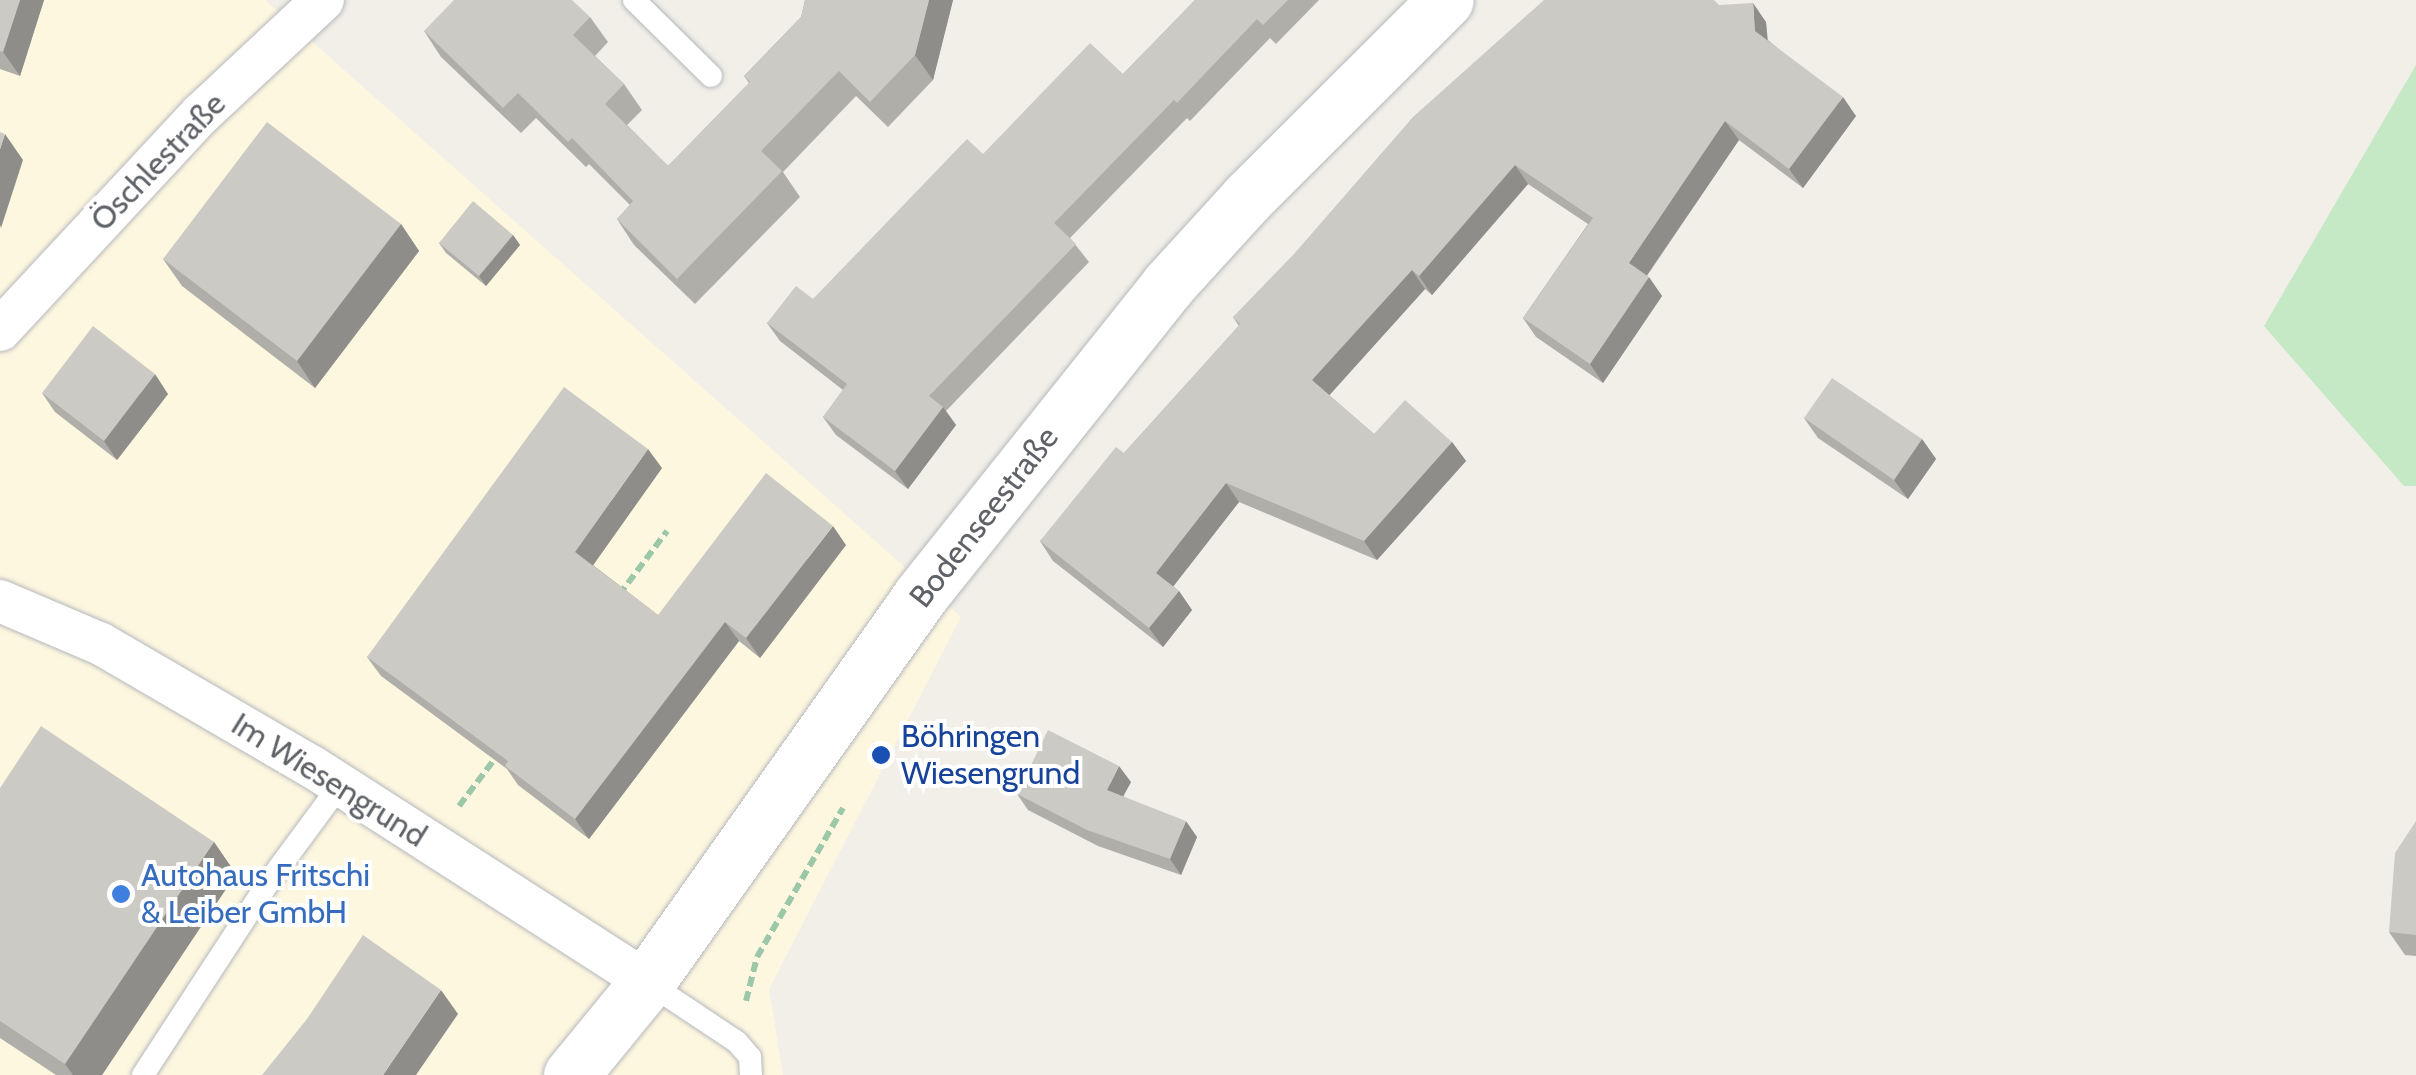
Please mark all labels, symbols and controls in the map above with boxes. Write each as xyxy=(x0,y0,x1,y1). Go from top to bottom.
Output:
street label: Öschlestraße xyxy=(83,85,233,239)
street label: Bodenseestraße xyxy=(902,419,1066,615)
street label: Im Wiesengrund xyxy=(225,705,433,855)
place label: Böhringen Wiesengrund xyxy=(901,718,1080,793)
marker: Böhringen Wiesengrund xyxy=(870,744,892,766)
place label: Autohaus Fritschi & Leiber GmbH xyxy=(141,857,370,932)
marker: Autohaus Fritschi & Leiber GmbH xyxy=(110,883,132,905)

